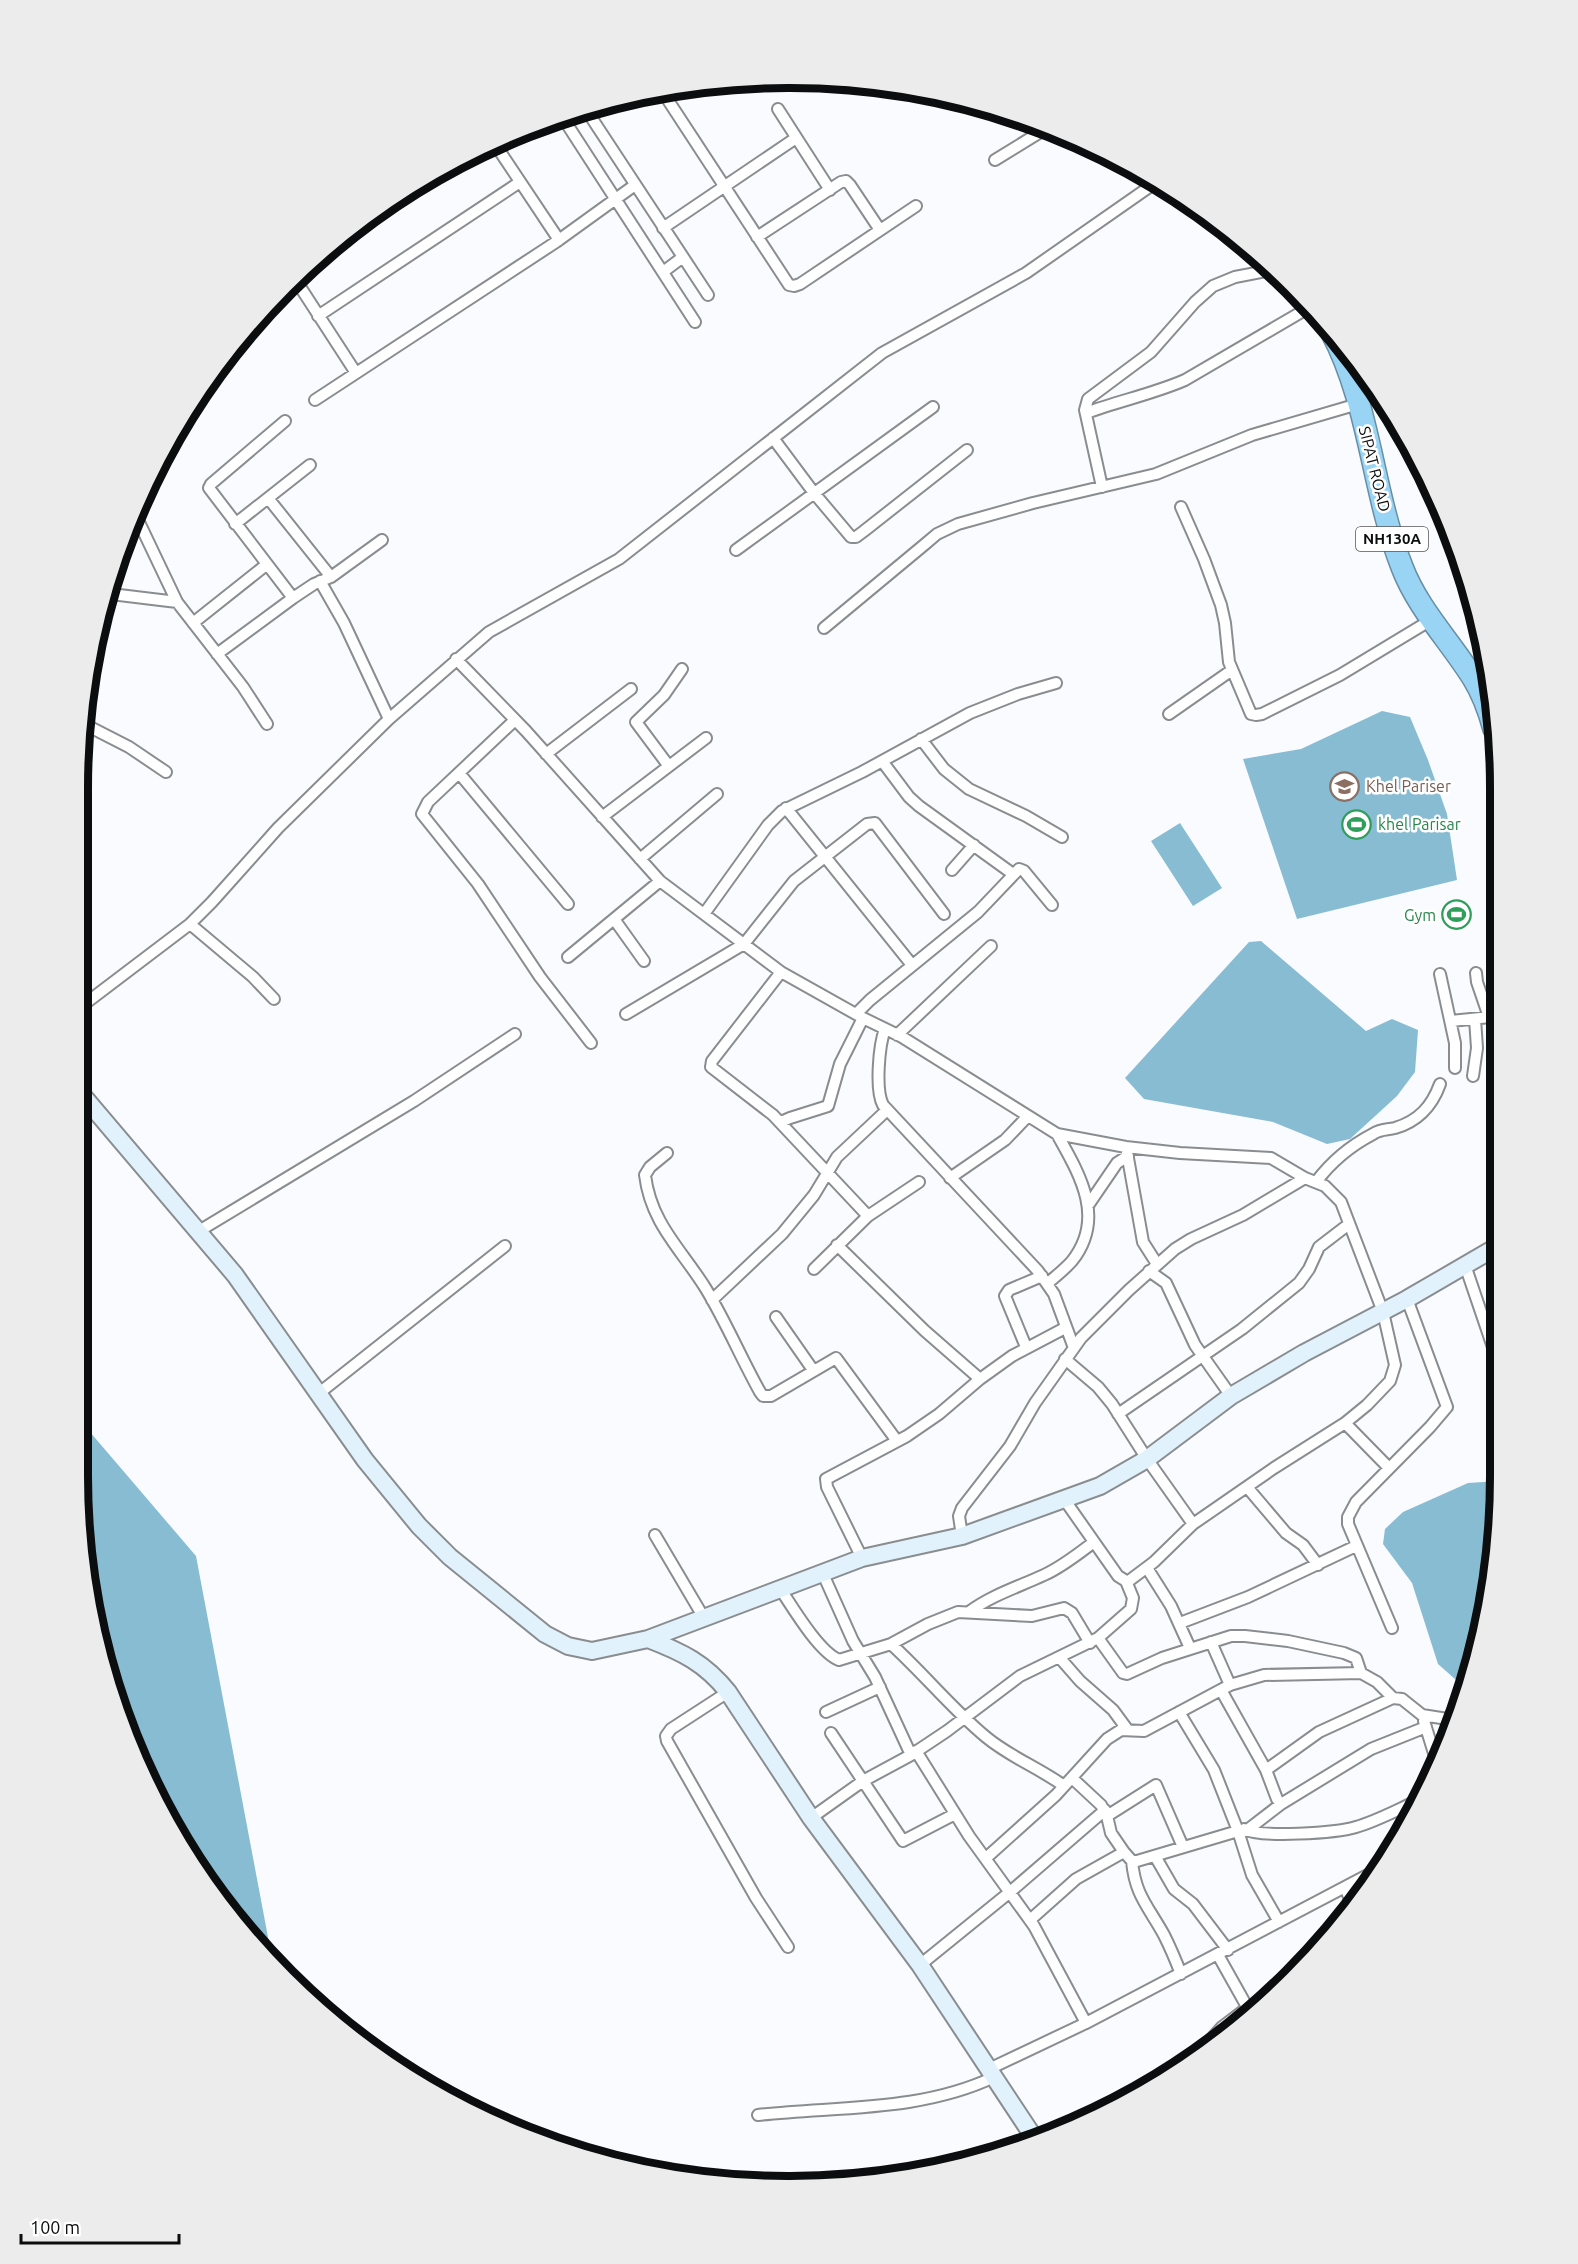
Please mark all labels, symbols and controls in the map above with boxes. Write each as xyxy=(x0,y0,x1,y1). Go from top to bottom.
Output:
street label: SIPAT ROAD xyxy=(1356,424,1394,514)
road number: NH130A xyxy=(1356,527,1428,551)
school or university icon: Khel Pariser xyxy=(1329,770,1361,802)
place label: Khel Pariser xyxy=(1366,777,1451,795)
sports icon: khel Parisar xyxy=(1341,808,1373,840)
place label: khel Parisar xyxy=(1378,815,1461,833)
sports icon: Gym xyxy=(1441,899,1473,931)
place label: Gym xyxy=(1404,906,1436,924)
scale bar xyxy=(21,2207,178,2245)
text: 100 m xyxy=(30,2217,80,2237)

